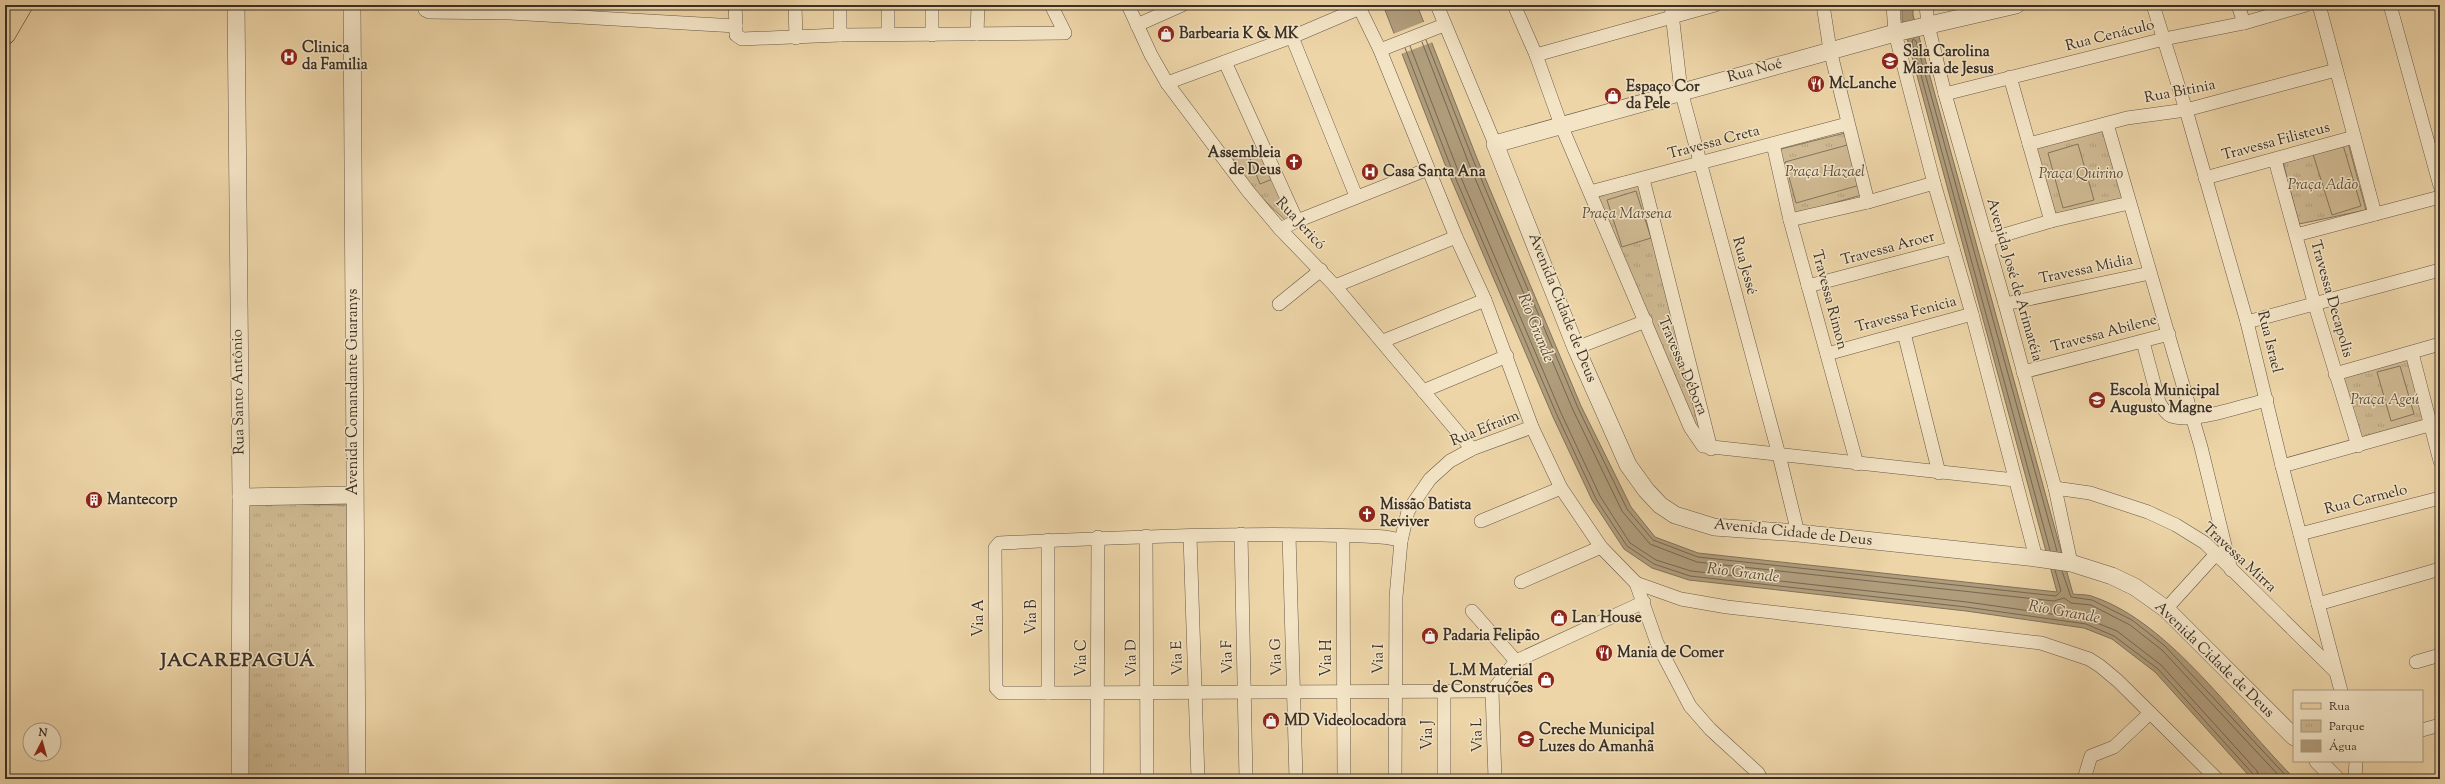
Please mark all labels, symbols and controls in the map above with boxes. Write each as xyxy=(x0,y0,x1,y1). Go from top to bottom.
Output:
street label: Rua Cenáculo xyxy=(2063,15,2157,57)
shop icon: Barbearia K & MK xyxy=(1156,24,1176,44)
place label: Barbearia K & MK xyxy=(1179,24,1299,45)
place label: Clinica da Familia xyxy=(302,38,368,76)
place label: Sala Carolina Maria de Jesus xyxy=(1903,42,1994,80)
hospital icon: Clinica da Familia xyxy=(279,47,299,67)
school or university icon: Sala Carolina Maria de Jesus xyxy=(1880,51,1900,71)
street label: Rua Noé xyxy=(1725,54,1785,88)
restaurant icon: McLanche xyxy=(1806,74,1826,94)
place label: McLanche xyxy=(1829,74,1896,95)
street label: Rua Bitinia xyxy=(2143,75,2217,109)
place label: Espaço Cor da Pele xyxy=(1626,77,1700,115)
shop icon: Espaço Cor da Pele xyxy=(1603,86,1623,106)
street label: Travessa Filisteus xyxy=(2220,117,2333,167)
street label: Travessa Creta xyxy=(1666,121,1762,165)
place label: Assembleia de Deus xyxy=(1207,143,1281,181)
church icon: Assembleia de Deus xyxy=(1284,152,1304,172)
hospital icon: Casa Santa Ana xyxy=(1360,162,1380,182)
place label: Casa Santa Ana xyxy=(1383,162,1486,183)
park label: Praça Hazael xyxy=(1785,162,1865,183)
park label: Praça Quirino xyxy=(2039,164,2124,185)
park label: Praça Adão xyxy=(2288,175,2359,196)
street label: Rua Jericó xyxy=(1270,193,1330,255)
street label: Avenida José de Arimatéia xyxy=(1981,196,2047,364)
park label: Praça Marsena xyxy=(1582,204,1672,225)
street label: Travessa Aroer xyxy=(1839,226,1938,272)
street label: Avenida Cidade de Deus xyxy=(1522,230,1602,386)
street label: Rua Jessé xyxy=(1726,235,1762,297)
street label: Travessa Decapolis xyxy=(2304,238,2358,360)
street label: Travessa Rimon xyxy=(1806,248,1852,352)
street label: Travessa Midia xyxy=(2037,250,2135,290)
street label: Avenida Comandante Guaranys xyxy=(343,289,364,495)
water label: Rio Grande xyxy=(1511,290,1559,366)
street label: Travessa Fenicia xyxy=(1853,291,1959,339)
street label: Rua Israel xyxy=(2251,309,2287,375)
street label: Travessa Abilene xyxy=(2049,310,2159,358)
street label: Travessa Débora xyxy=(1652,313,1712,419)
street label: Rua Santo Antônio xyxy=(227,329,251,455)
place label: Escola Municipal Augusto Magne xyxy=(2110,381,2221,419)
school or university icon: Escola Municipal Augusto Magne xyxy=(2087,390,2107,410)
park label: Praça Ageú xyxy=(2351,390,2420,411)
street label: Rua Efraim xyxy=(1447,405,1523,452)
street label: Rua Carmelo xyxy=(2322,480,2410,520)
building icon: Mantecorp xyxy=(84,490,104,510)
place label: Mantecorp xyxy=(107,490,178,511)
place label: Missão Batista Reviver xyxy=(1380,495,1472,533)
church icon: Missão Batista Reviver xyxy=(1357,504,1377,524)
street label: Avenida Cidade de Deus xyxy=(1713,514,1873,552)
street label: Travessa Mirra xyxy=(2197,518,2281,598)
water label: Rio Grande xyxy=(1706,558,1780,590)
water label: Rio Grande xyxy=(2026,595,2102,631)
street label: Avenida Cidade de Deus xyxy=(2149,597,2279,723)
street label: Via A xyxy=(969,599,990,637)
street label: Via B xyxy=(1022,599,1043,635)
shop icon: Lan House xyxy=(1549,608,1569,628)
place label: Lan House xyxy=(1572,608,1642,629)
shop icon: Padaria Felipão xyxy=(1420,626,1440,646)
place label: Padaria Felipão xyxy=(1443,626,1540,647)
street label: Via G xyxy=(1266,638,1288,676)
street label: Via C xyxy=(1072,639,1093,677)
street label: Via D xyxy=(1121,639,1143,677)
street label: Via F xyxy=(1217,639,1239,674)
street label: Via H xyxy=(1317,639,1338,677)
street label: Via E xyxy=(1167,640,1189,676)
street label: Via I xyxy=(1368,643,1390,674)
restaurant icon: Mania de Comer xyxy=(1594,643,1614,663)
place label: Mania de Comer xyxy=(1617,643,1725,664)
district label: JACAREPAGUÁ xyxy=(159,648,315,675)
place label: L.M Material de Construções xyxy=(1433,661,1534,699)
shop icon: L.M Material de Construções xyxy=(1536,670,1556,690)
legend xyxy=(2293,690,2423,762)
text: Rua xyxy=(2329,698,2350,716)
shop icon: MD Videolocadora xyxy=(1261,711,1281,731)
place label: MD Videolocadora xyxy=(1284,711,1407,732)
street label: Via L xyxy=(1467,717,1489,753)
text: Parque xyxy=(2329,718,2365,736)
street label: Via J xyxy=(1418,719,1439,750)
place label: Creche Municipal Luzes do Amanhã xyxy=(1539,720,1655,758)
north arrow xyxy=(22,722,62,762)
text: N xyxy=(37,725,48,741)
school or university icon: Creche Municipal Luzes do Amanhã xyxy=(1516,729,1536,749)
text: Água xyxy=(2329,738,2357,756)

